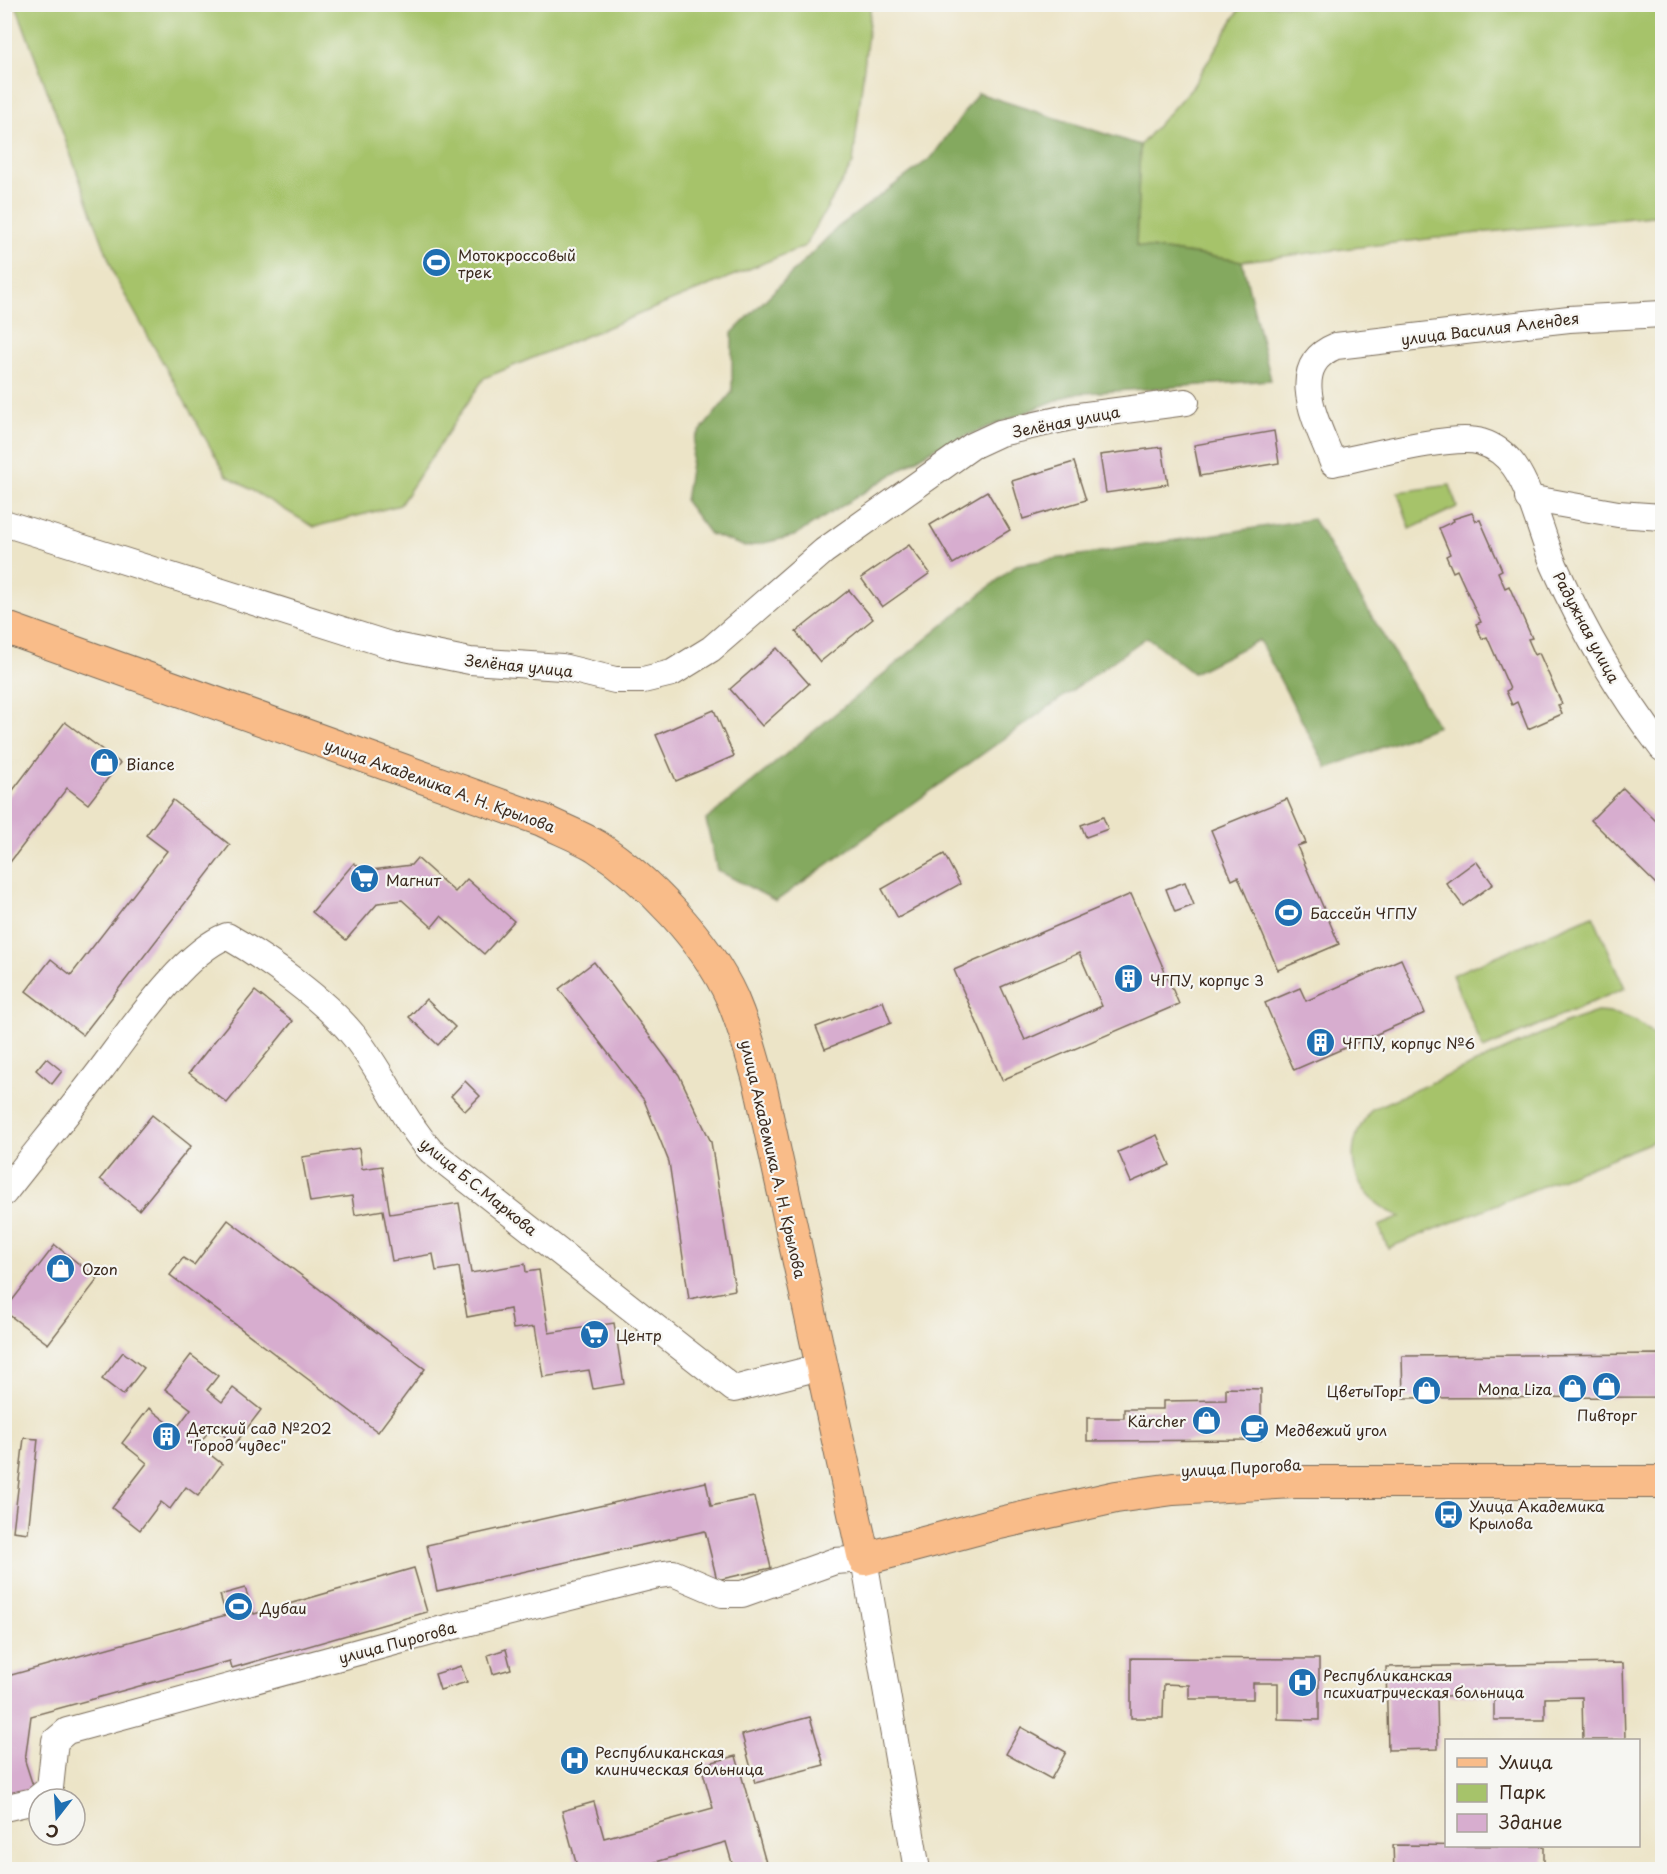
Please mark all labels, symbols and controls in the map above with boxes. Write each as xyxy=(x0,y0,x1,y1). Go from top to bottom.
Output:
place label: Мотокроссовый трек xyxy=(458,243,576,283)
sports icon: Мотокроссовый трек xyxy=(421,247,453,279)
street label: улица Василия Алендея xyxy=(1400,306,1580,350)
street label: Зелёная улица xyxy=(1010,399,1122,443)
street label: Радужная улица xyxy=(1548,567,1626,687)
street label: Зелёная улица xyxy=(464,648,575,682)
street label: улица Академика А. Н. Крылова xyxy=(321,732,559,838)
shop icon: Biance xyxy=(89,747,121,779)
place label: Biance xyxy=(126,752,175,775)
supermarket icon: Магнит xyxy=(349,863,381,895)
place label: Магнит xyxy=(386,868,441,891)
sports icon: Бассейн ЧГПУ xyxy=(1273,896,1305,928)
place label: Бассейн ЧГПУ xyxy=(1310,901,1417,924)
building icon: ЧГПУ, корпус 3 xyxy=(1113,963,1145,995)
place label: ЧГПУ, корпус 3 xyxy=(1150,968,1264,991)
building icon: ЧГПУ, корпус №6 xyxy=(1305,1026,1337,1058)
place label: ЧГПУ, корпус №6 xyxy=(1342,1031,1475,1054)
street label: улица Академика А. Н. Крылова xyxy=(735,1038,813,1281)
street label: улица Б.С.Маркова xyxy=(415,1131,543,1241)
shop icon: Ozon xyxy=(45,1252,77,1284)
place label: Ozon xyxy=(82,1257,118,1280)
supermarket icon: Центр xyxy=(579,1318,611,1350)
place label: Центр xyxy=(616,1323,662,1346)
shop icon: Пивторг xyxy=(1591,1371,1623,1403)
shop icon: Mona Liza xyxy=(1557,1372,1589,1404)
shop icon: ЦветыТорг xyxy=(1410,1374,1442,1406)
place label: Mona Liza xyxy=(1478,1377,1553,1400)
place label: ЦветыТорг xyxy=(1327,1379,1405,1402)
place label: Пивторг xyxy=(1577,1403,1637,1426)
shop icon: Kärcher xyxy=(1191,1404,1223,1436)
place label: Kärcher xyxy=(1128,1409,1186,1432)
cafe icon: Медвежий угол xyxy=(1238,1413,1270,1445)
place label: Детский сад №202 "Город чудес" xyxy=(186,1416,332,1456)
place label: Медвежий угол xyxy=(1275,1418,1387,1441)
building icon: Детский сад №202 "Город чудес" xyxy=(150,1420,182,1452)
street label: улица Пирогова xyxy=(1180,1452,1302,1482)
place label: Улица Академика Крылова xyxy=(1469,1494,1605,1534)
bus stop icon: Улица Академика Крылова xyxy=(1432,1498,1464,1530)
sports icon: Дубаи xyxy=(223,1591,255,1623)
place label: Дубаи xyxy=(259,1596,306,1619)
street label: улица Пирогова xyxy=(336,1615,459,1669)
place label: Республиканская психиатрическая больница xyxy=(1323,1663,1525,1703)
hospital icon: Республиканская психиатрическая больница xyxy=(1286,1667,1318,1699)
legend xyxy=(1445,1739,1640,1847)
place label: Республиканская клиническая больница xyxy=(595,1740,764,1780)
hospital icon: Республиканская клиническая больница xyxy=(558,1744,590,1776)
text: Улица xyxy=(1499,1748,1553,1775)
text: Парк xyxy=(1499,1778,1546,1805)
north arrow xyxy=(27,1787,87,1847)
text: Здание xyxy=(1499,1808,1562,1835)
text: С xyxy=(43,1819,62,1846)

